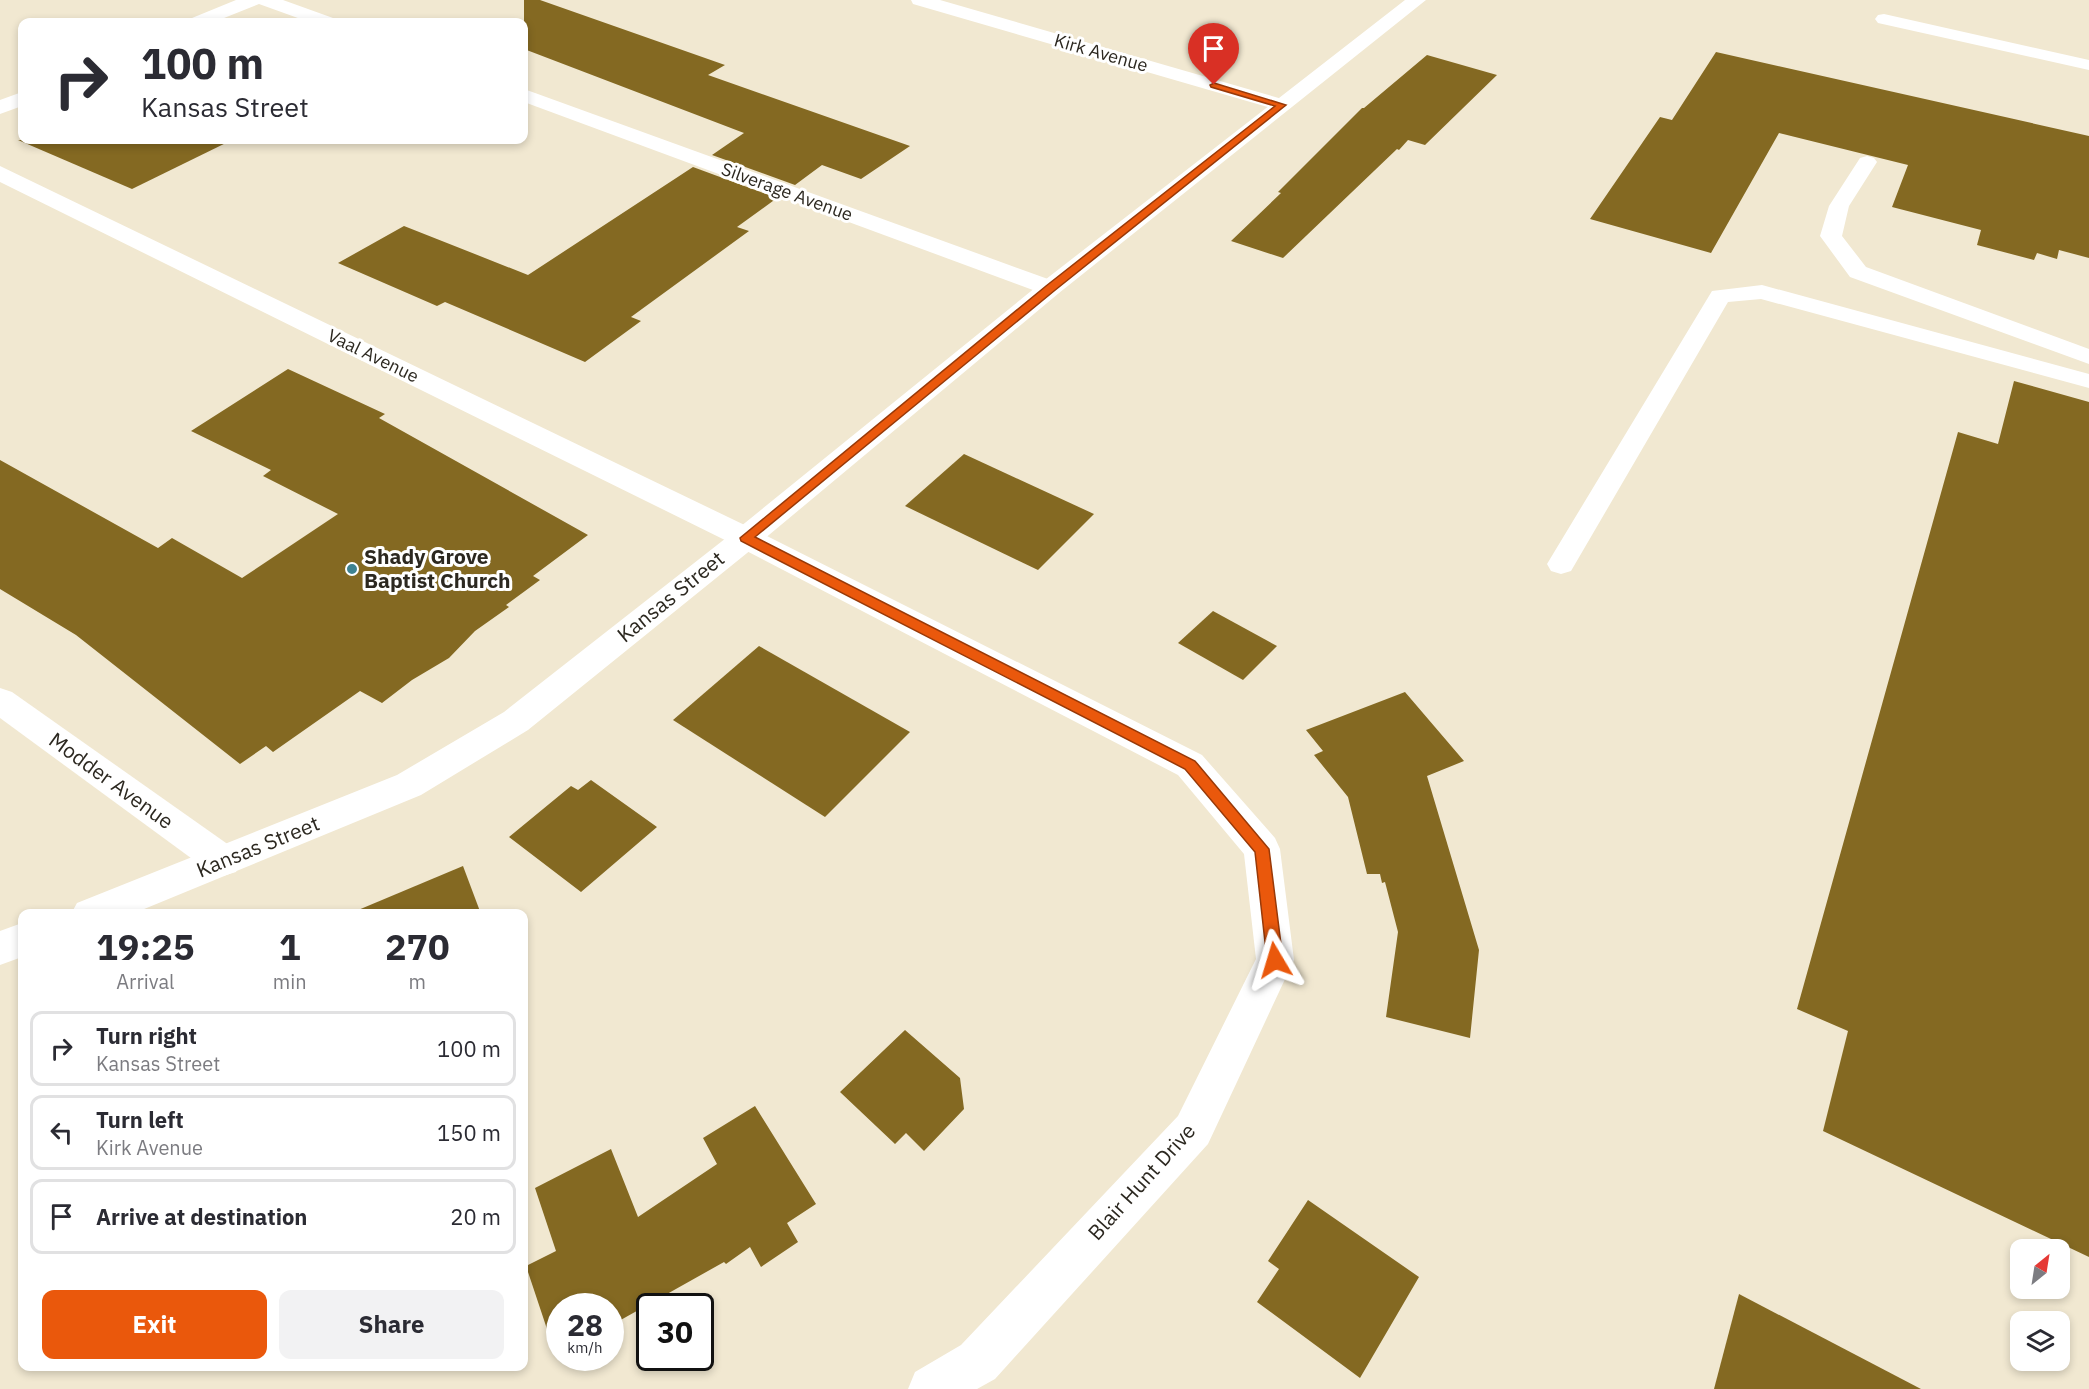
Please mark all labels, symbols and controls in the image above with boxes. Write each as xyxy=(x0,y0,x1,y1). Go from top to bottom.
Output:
pin xyxy=(1188,23,1239,85)
street label: Kirk Avenue xyxy=(1052,28,1151,77)
icon: arrive xyxy=(1197,32,1230,65)
text: 100 m xyxy=(141,36,264,91)
icon: right xyxy=(42,42,120,120)
text: Kansas Street xyxy=(141,89,309,124)
street label: Silverage Avenue xyxy=(718,157,856,226)
street label: Vaal Avenue xyxy=(324,324,423,388)
place label: Shady Grove Baptist Church xyxy=(364,542,511,594)
street label: Kansas Street xyxy=(611,544,730,648)
marker: Shady Grove Baptist Church xyxy=(345,562,359,576)
street label: Modder Avenue xyxy=(44,726,179,835)
street label: Kansas Street xyxy=(192,809,323,883)
text: 19:25 xyxy=(96,923,195,970)
text: 1 xyxy=(279,923,301,970)
text: 270 xyxy=(385,923,450,970)
position arrow xyxy=(1243,928,1307,992)
text: Arrival xyxy=(116,968,175,995)
text: min xyxy=(273,968,307,995)
text: m xyxy=(409,968,426,995)
text: Turn right xyxy=(96,1021,197,1050)
icon: right xyxy=(45,1032,78,1065)
text: 100 m xyxy=(437,1034,501,1063)
text: Kansas Street xyxy=(96,1050,220,1077)
text: Turn left xyxy=(96,1105,184,1134)
icon: left xyxy=(45,1116,78,1149)
street label: Blair Hunt Drive xyxy=(1081,1117,1201,1246)
text: 150 m xyxy=(437,1118,501,1147)
text: Kirk Avenue xyxy=(96,1134,203,1161)
icon: arrive xyxy=(45,1200,78,1233)
text: Arrive at destination xyxy=(96,1202,307,1231)
text: 20 m xyxy=(450,1202,501,1231)
north arrow xyxy=(2010,1239,2070,1299)
map controls xyxy=(2010,1239,2070,1371)
button: Exit xyxy=(42,1290,267,1359)
button: Share xyxy=(279,1290,504,1359)
speed limit sign: 30 xyxy=(636,1293,714,1371)
text: 28 xyxy=(567,1305,603,1344)
button: layers xyxy=(2010,1311,2070,1371)
text: km/h xyxy=(567,1338,603,1357)

